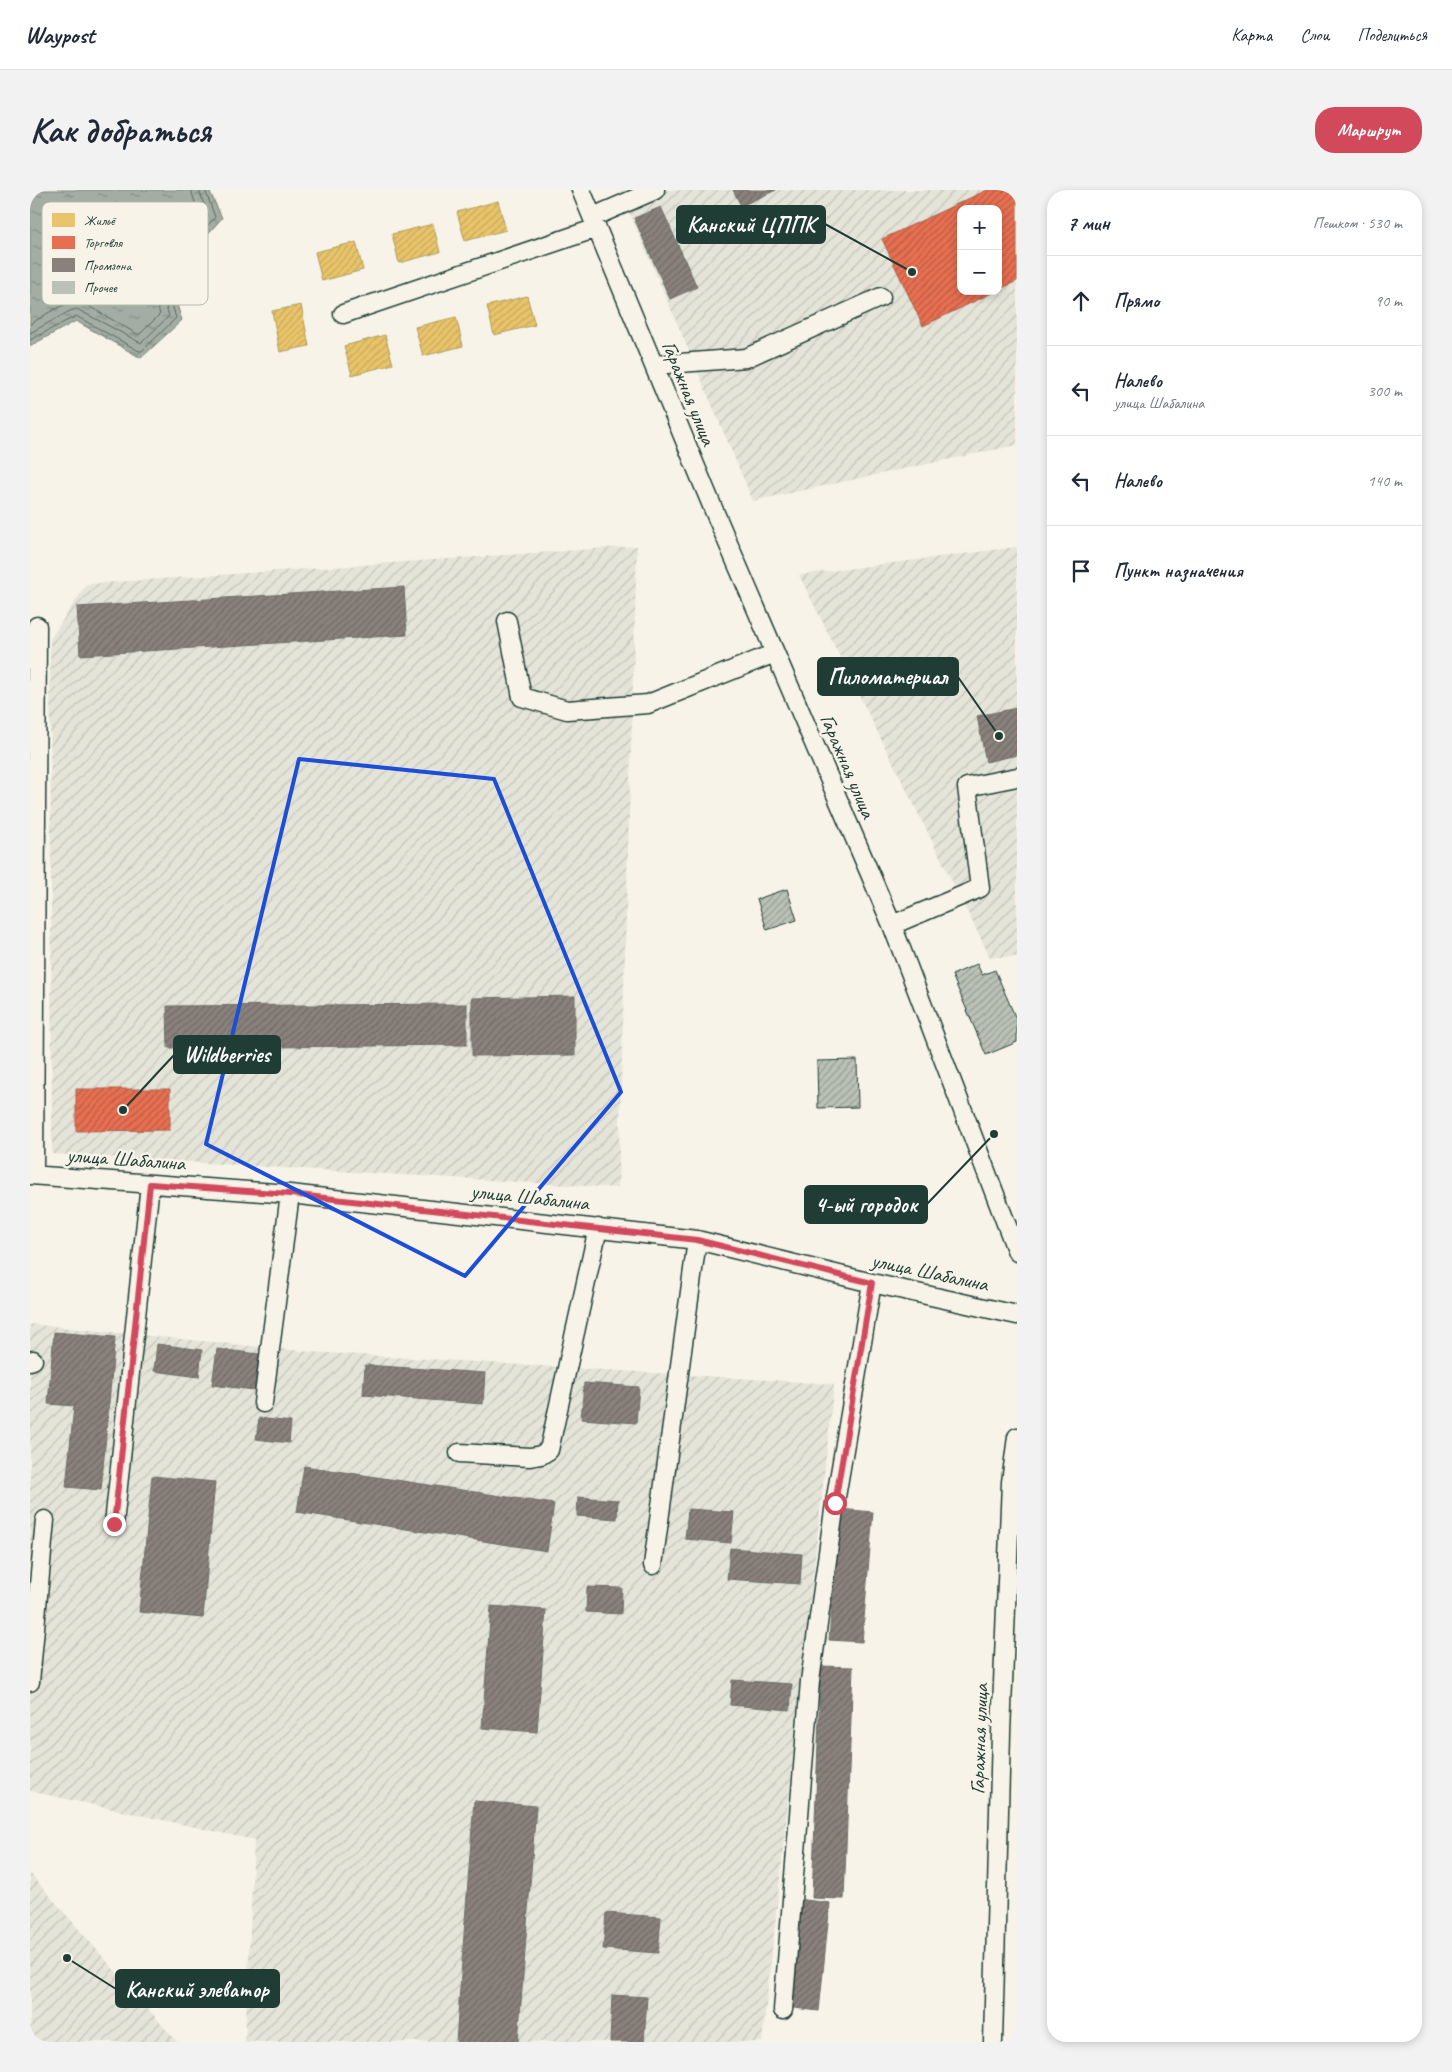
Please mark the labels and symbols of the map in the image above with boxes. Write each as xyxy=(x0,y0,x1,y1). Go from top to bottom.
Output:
legend xyxy=(42,202,208,305)
callout: Канский ЦППК xyxy=(677,206,825,243)
text: Канский ЦППК xyxy=(687,211,820,239)
text: Жильё xyxy=(84,212,117,229)
text: Торговля xyxy=(84,234,123,251)
text: Промзона xyxy=(84,257,132,274)
text: Прочее xyxy=(84,279,118,296)
street label: Гаражная улица xyxy=(656,337,722,451)
callout: Пиломатериал xyxy=(818,658,958,695)
text: Пиломатериал xyxy=(828,663,949,691)
street label: Гаражная улица xyxy=(814,710,882,824)
callout: Wildberries xyxy=(174,1036,280,1073)
text: Wildberries xyxy=(184,1041,272,1069)
street label: улица Шабалина xyxy=(64,1142,188,1176)
street label: улица Шабалина xyxy=(468,1178,592,1216)
callout: 4-ый городок xyxy=(805,1186,927,1223)
text: 4-ый городок xyxy=(815,1191,919,1219)
street label: улица Шабалина xyxy=(867,1247,992,1297)
route start xyxy=(824,1492,847,1515)
route end xyxy=(103,1513,126,1536)
street label: Гаражная улица xyxy=(964,1681,994,1795)
callout: Канский элеватор xyxy=(116,1970,279,2007)
text: Канский элеватор xyxy=(125,1976,270,2004)

